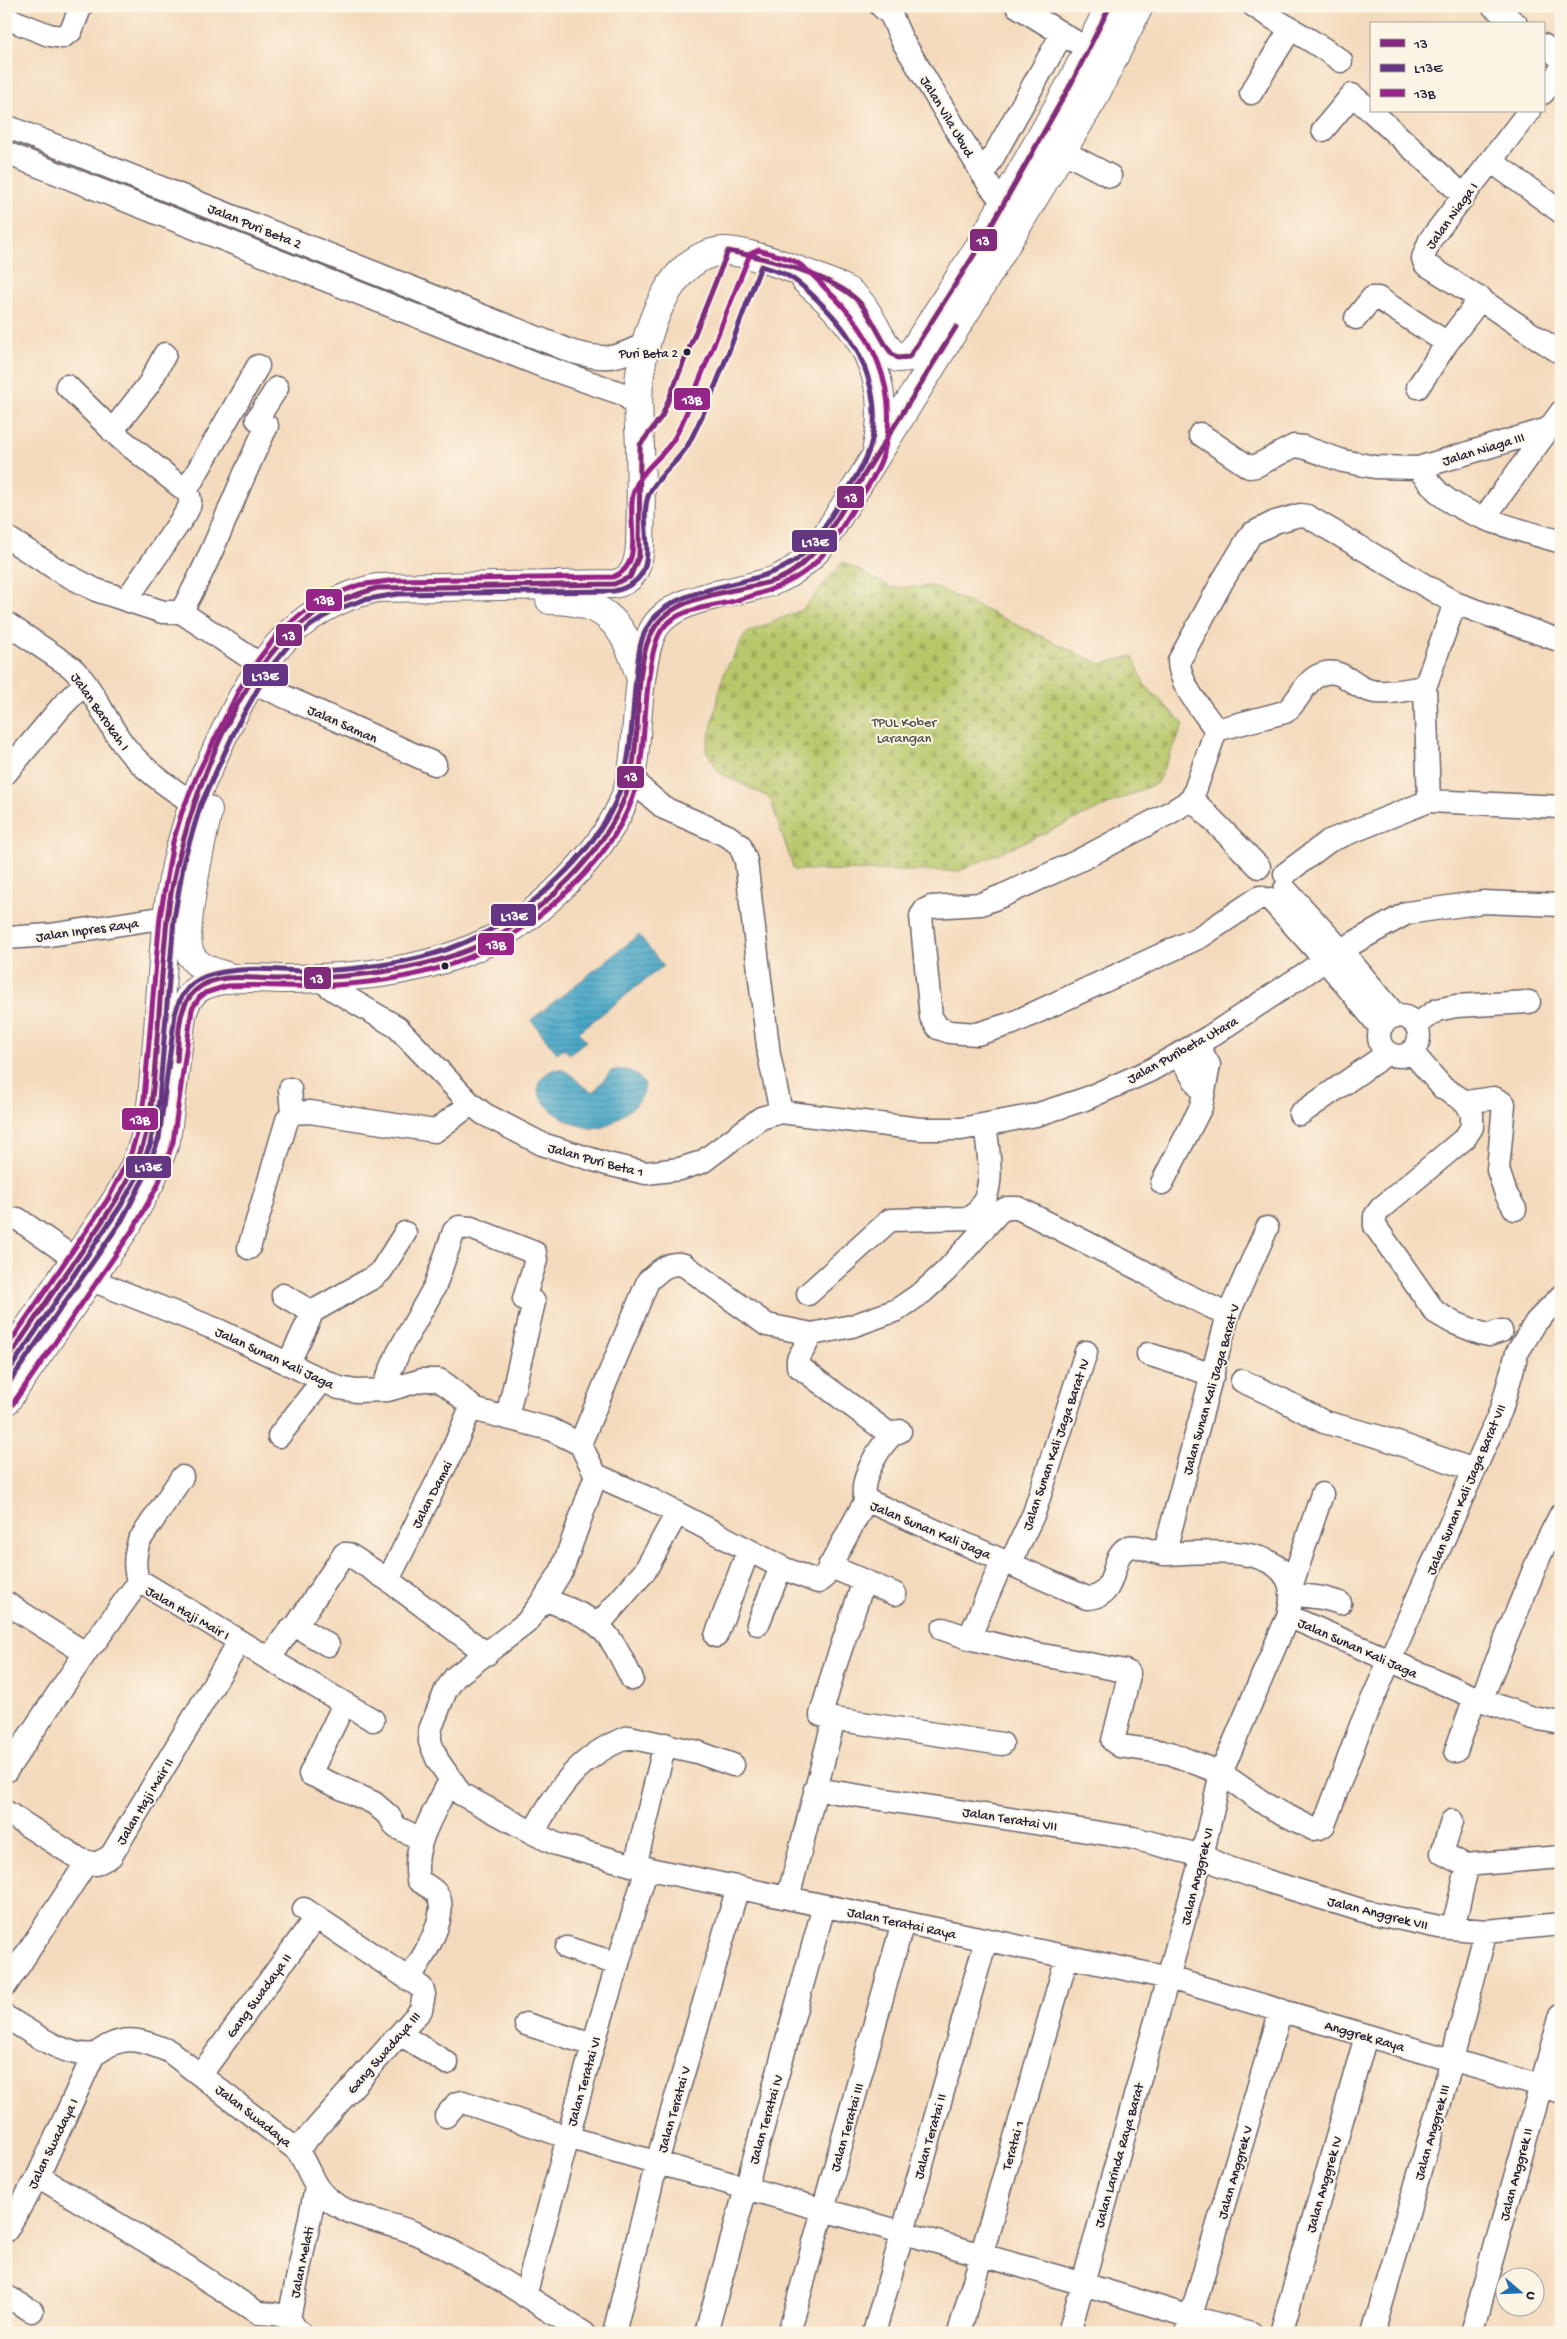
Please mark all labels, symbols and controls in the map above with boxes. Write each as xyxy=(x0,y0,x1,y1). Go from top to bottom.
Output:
legend xyxy=(1370,22,1544,112)
text: 13 xyxy=(1413,36,1428,54)
text: L13E xyxy=(1414,60,1443,78)
street label: Jalan Vila Ubud xyxy=(915,74,978,162)
text: 13B xyxy=(1413,86,1436,104)
street label: Jalan Niaga I xyxy=(1423,180,1483,253)
street label: Jalan Puri Beta 2 xyxy=(205,201,304,254)
line badge: 13 xyxy=(969,228,998,252)
text: 13 xyxy=(976,234,989,251)
place label: Puri Beta 2 xyxy=(618,347,679,362)
marker: Puri Beta 2 xyxy=(682,347,692,357)
line badge: 13B xyxy=(673,387,711,411)
text: 13B xyxy=(681,393,703,410)
street label: Jalan Niaga III xyxy=(1441,430,1527,471)
line badge: 13 xyxy=(836,485,865,509)
text: 13 xyxy=(844,491,857,508)
line badge: L13E xyxy=(791,529,838,553)
text: L13E xyxy=(802,535,830,552)
line badge: 13B xyxy=(305,588,343,612)
text: 13B xyxy=(313,593,335,610)
line badge: 13 xyxy=(275,623,303,647)
text: 13 xyxy=(282,629,295,646)
line badge: L13E xyxy=(242,663,289,687)
text: L13E xyxy=(252,669,280,686)
street label: Jalan Barokah I xyxy=(66,670,132,755)
street label: Jalan Saman xyxy=(304,702,380,748)
park label: TPUL Kober Larangan xyxy=(871,715,937,748)
line badge: 13 xyxy=(616,765,645,789)
text: 13 xyxy=(624,770,637,787)
line badge: L13E xyxy=(490,903,537,927)
text: L13E xyxy=(501,909,529,926)
street label: Jalan Inpres Raya xyxy=(35,916,141,947)
line badge: 13B xyxy=(477,932,515,956)
text: 13B xyxy=(485,938,507,955)
unlabelled marker xyxy=(440,961,450,971)
line badge: 13 xyxy=(303,966,332,990)
text: 13 xyxy=(310,972,323,989)
street label: Jalan Puribeta Utara xyxy=(1125,1013,1243,1089)
line badge: 13B xyxy=(121,1107,159,1131)
text: 13B xyxy=(129,1113,151,1130)
street label: Jalan Puri Beta 1 xyxy=(546,1140,645,1182)
line badge: L13E xyxy=(125,1155,172,1179)
text: L13E xyxy=(135,1160,163,1177)
street label: Jalan Sunan Kali Jaga Barat V xyxy=(1180,1302,1245,1477)
street label: Jalan Sunan Kali Jaga xyxy=(212,1324,337,1395)
street label: Jalan Sunan Kali Jaga Barat IV xyxy=(1020,1357,1095,1533)
street label: Jalan Sunan Kali Jaga Barat VII xyxy=(1424,1402,1511,1578)
street label: Jalan Damai xyxy=(409,1458,458,1532)
street label: Jalan Sunan Kali Jaga xyxy=(867,1498,994,1565)
street label: Jalan Haji Mair I xyxy=(142,1583,232,1645)
street label: Jalan Sunan Kali Jaga xyxy=(1294,1615,1421,1684)
street label: Jalan Haji Mair II xyxy=(114,1756,179,1849)
street label: Jalan Teratai VII xyxy=(961,1805,1058,1836)
street label: Jalan Anggrek VI xyxy=(1178,1826,1219,1927)
street label: Jalan Anggrek VII xyxy=(1325,1894,1429,1935)
street label: Jalan Teratai Raya xyxy=(845,1905,959,1945)
street label: Gang Swadaya II xyxy=(224,1951,296,2042)
street label: Gang Swadaya III xyxy=(344,2009,425,2098)
street label: Anggrek Raya xyxy=(1322,2018,1407,2057)
street label: Jalan Teratai VI xyxy=(565,2035,606,2128)
street label: Jalan Teratai V xyxy=(655,2064,696,2155)
street label: Jalan Teratai IV xyxy=(747,2073,788,2166)
street label: Jalan Larinda Raya Barat xyxy=(1092,2080,1150,2230)
street label: Jalan Teratai III xyxy=(828,2081,869,2174)
street label: Jalan Swadaya xyxy=(211,2082,295,2153)
street label: Jalan Anggrek III xyxy=(1412,2083,1455,2182)
street label: Jalan Teratai II xyxy=(911,2092,952,2181)
street label: Jalan Swadaya I xyxy=(25,2096,83,2192)
street label: Teratai 1 xyxy=(999,2119,1030,2173)
street label: Jalan Anggrek V xyxy=(1215,2124,1258,2221)
street label: Jalan Anggrek II xyxy=(1497,2126,1538,2223)
street label: Jalan Anggrek IV xyxy=(1303,2134,1347,2235)
street label: Jalan Melati xyxy=(288,2225,319,2300)
north arrow xyxy=(1494,2266,1544,2316)
text: U xyxy=(1521,2289,1539,2302)

